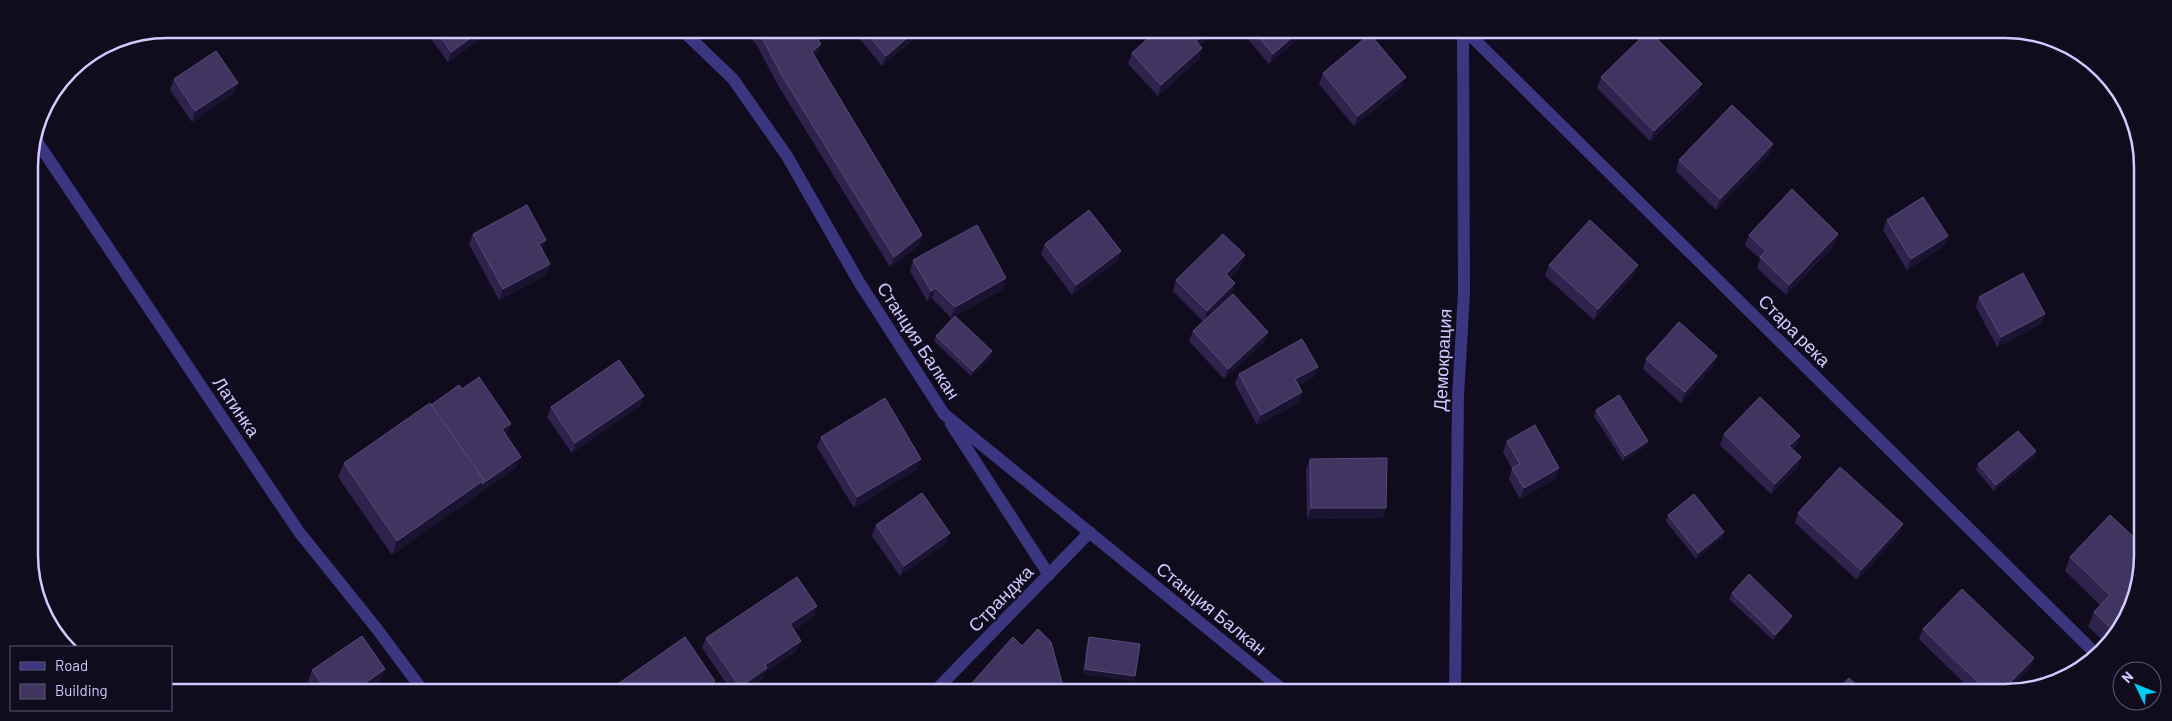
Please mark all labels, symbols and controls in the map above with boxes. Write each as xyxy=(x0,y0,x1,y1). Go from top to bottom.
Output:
street label: Станция Балкан xyxy=(873,278,965,403)
street label: Стара река xyxy=(1754,290,1836,372)
street label: Демокрация xyxy=(1428,308,1456,412)
street label: Латинка xyxy=(209,372,265,442)
street label: Станция Балкан xyxy=(1152,557,1271,659)
street label: Странджа xyxy=(963,560,1038,636)
legend xyxy=(10,646,172,711)
text: Road xyxy=(55,656,88,674)
north arrow xyxy=(2112,661,2162,711)
text: N xyxy=(2118,668,2137,686)
text: Building xyxy=(55,681,108,699)

